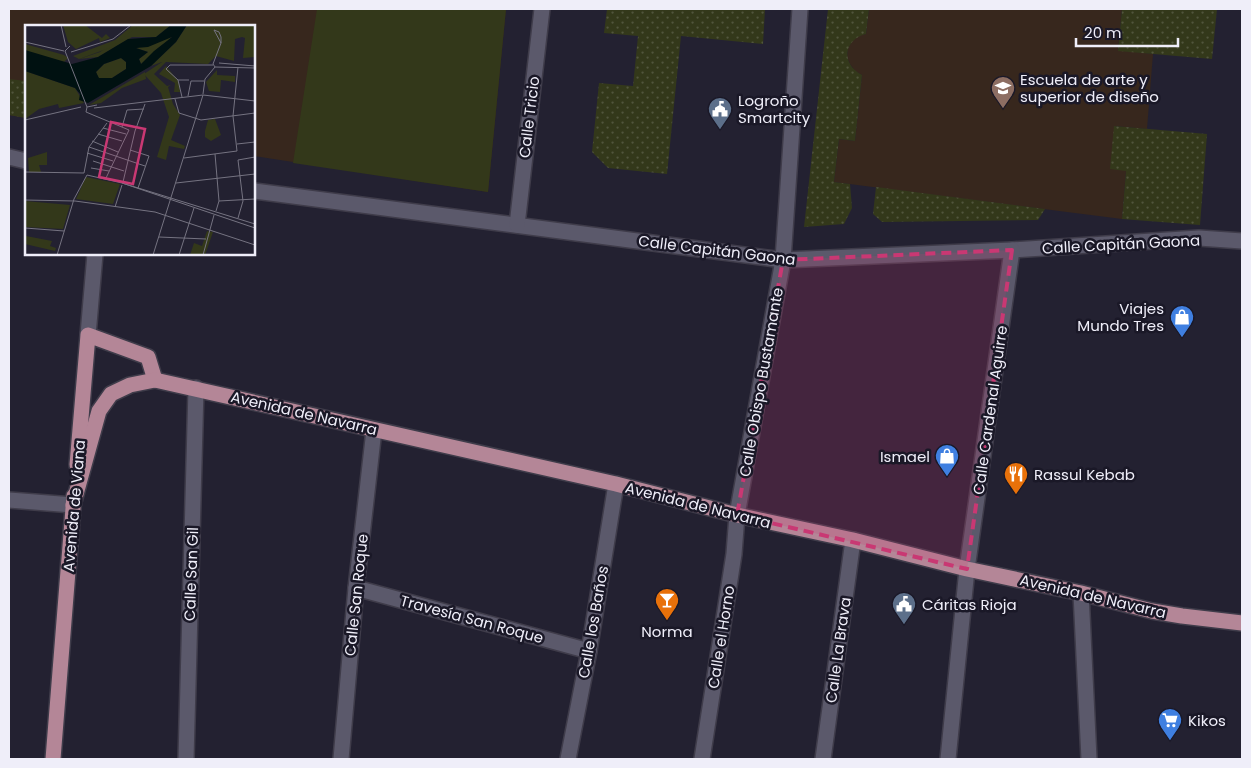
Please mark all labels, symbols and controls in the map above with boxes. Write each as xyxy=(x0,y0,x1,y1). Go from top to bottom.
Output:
scale bar xyxy=(1076,15,1178,47)
text: 20 m xyxy=(1084,22,1122,43)
inset map xyxy=(25,25,255,255)
place label: Escuela de arte y superior de diseño xyxy=(1020,69,1159,107)
street label: Calle Tricio xyxy=(514,75,544,159)
school or university icon: Escuela de arte y superior de diseño xyxy=(990,75,1016,109)
place label: Logroño Smartcity xyxy=(738,90,811,128)
public building icon: Logroño Smartcity xyxy=(707,96,733,130)
street label: Calle Capitán Gaona xyxy=(1041,229,1201,259)
street label: Calle Capitán Gaona xyxy=(637,230,797,270)
street label: Calle Obispo Bustamante xyxy=(734,286,788,478)
place label: Viajes Mundo Tres xyxy=(1077,298,1164,336)
shop icon: Viajes Mundo Tres xyxy=(1169,304,1195,338)
street label: Calle Cardenal Aguirre xyxy=(968,324,1012,496)
street label: Avenida de Navarra xyxy=(229,386,379,440)
street label: Avenida de Viana xyxy=(58,439,90,573)
shop icon: Ismael xyxy=(934,443,960,477)
place label: Ismael xyxy=(880,446,930,467)
restaurant icon: Rassul Kebab xyxy=(1003,461,1029,495)
place label: Rassul Kebab xyxy=(1034,464,1135,485)
street label: Avenida de Navarra xyxy=(623,477,773,533)
street label: Calle San Gil xyxy=(179,527,203,621)
street label: Calle San Roque xyxy=(339,533,373,657)
street label: Calle los Baños xyxy=(573,564,613,680)
street label: Avenida de Navarra xyxy=(1018,569,1168,623)
street label: Calle el Horno xyxy=(702,584,740,690)
bar icon: Norma xyxy=(654,587,680,621)
street label: Travesía San Roque xyxy=(398,590,546,648)
public building icon: Cáritas Rioja xyxy=(891,591,917,625)
place label: Cáritas Rioja xyxy=(922,594,1017,615)
street label: Calle La Brava xyxy=(820,596,856,704)
place label: Norma xyxy=(641,621,693,642)
supermarket icon: Kikos xyxy=(1157,707,1183,741)
place label: Kikos xyxy=(1188,710,1226,731)

